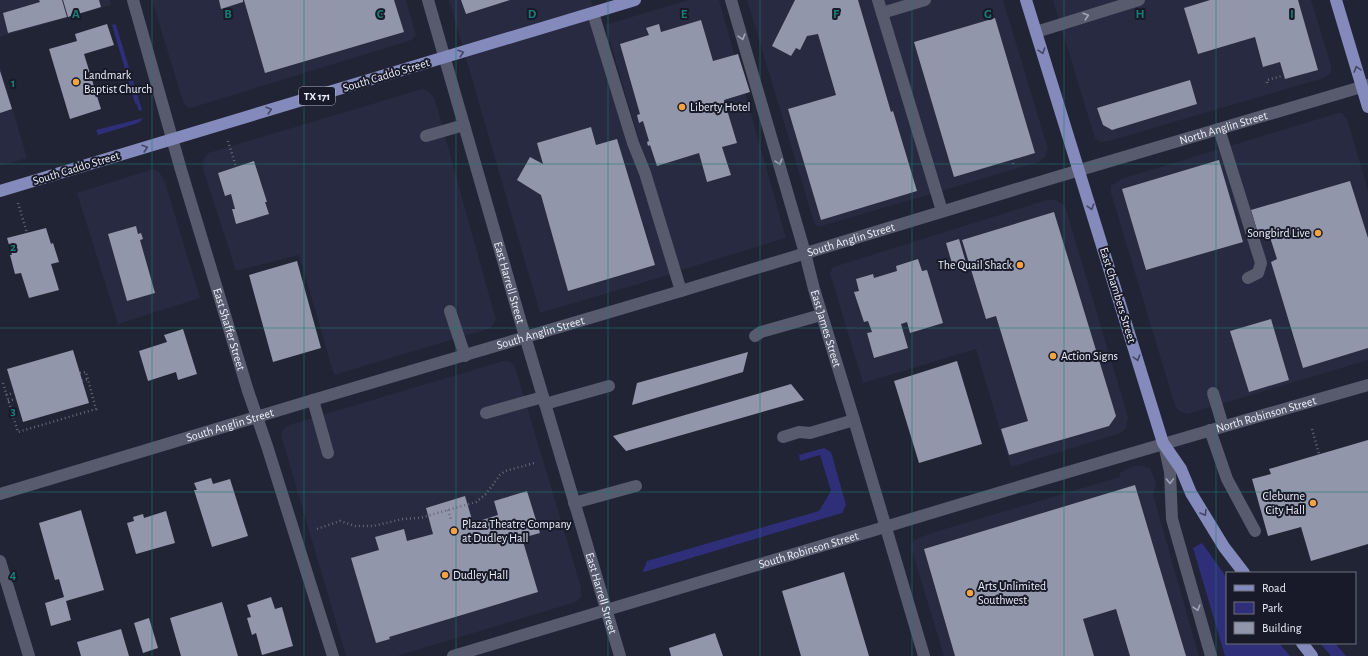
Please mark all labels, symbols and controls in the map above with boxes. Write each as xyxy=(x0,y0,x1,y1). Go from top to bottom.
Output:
text: A xyxy=(72,8,80,21)
text: B xyxy=(224,8,232,21)
text: C xyxy=(377,8,384,21)
text: D xyxy=(528,8,537,21)
text: E xyxy=(681,8,688,21)
text: F xyxy=(833,8,840,21)
text: G xyxy=(984,8,992,21)
text: H xyxy=(1135,8,1145,21)
text: I xyxy=(1290,8,1294,21)
one-way arrow xyxy=(1083,12,1090,21)
one-way arrow xyxy=(737,34,746,41)
one-way arrow xyxy=(1037,47,1046,54)
one-way arrow xyxy=(457,49,464,58)
street label: South Caddo Street xyxy=(341,56,431,94)
one-way arrow xyxy=(1353,66,1362,73)
place label: Landmark Baptist Church xyxy=(84,69,152,95)
text: 1 xyxy=(11,77,15,90)
marker: Landmark Baptist Church xyxy=(71,77,81,87)
road number: TX 171 xyxy=(299,87,335,105)
place label: Liberty Hotel xyxy=(690,101,750,114)
marker: Liberty Hotel xyxy=(677,102,687,112)
one-way arrow xyxy=(265,106,272,115)
street label: North Anglin Street xyxy=(1178,109,1269,146)
one-way arrow xyxy=(141,144,148,153)
street label: South Caddo Street xyxy=(31,149,121,187)
one-way arrow xyxy=(774,159,782,165)
one-way arrow xyxy=(1086,204,1095,211)
street label: South Anglin Street xyxy=(806,220,896,258)
place label: Songbird Live xyxy=(1247,227,1310,239)
marker: Songbird Live xyxy=(1313,228,1323,238)
street label: East Harrell Street xyxy=(492,240,527,325)
text: 2 xyxy=(10,241,16,254)
street label: East Chambers Street xyxy=(1098,246,1138,344)
place label: The Quail Shack xyxy=(938,259,1013,272)
marker: The Quail Shack xyxy=(1015,260,1025,270)
street label: East Shaffer Street xyxy=(211,287,247,372)
street label: East James Street xyxy=(809,288,844,369)
street label: South Anglin Street xyxy=(495,314,586,351)
place label: Action Signs xyxy=(1061,350,1118,362)
marker: Action Signs xyxy=(1048,351,1058,361)
one-way arrow xyxy=(1132,355,1141,362)
street label: North Robinson Street xyxy=(1214,394,1318,435)
text: 3 xyxy=(10,405,16,418)
street label: South Anglin Street xyxy=(185,406,275,444)
one-way arrow xyxy=(1166,478,1174,484)
place label: Cleburne City Hall xyxy=(1262,490,1305,517)
marker: Cleburne City Hall xyxy=(1308,498,1318,508)
one-way arrow xyxy=(1199,509,1206,516)
place label: Plaza Theatre Company at Dudley Hall xyxy=(462,518,572,545)
marker: Plaza Theatre Company at Dudley Hall xyxy=(449,526,459,536)
street label: South Robinson Street xyxy=(757,529,860,570)
street label: East Harrell Street xyxy=(584,551,619,635)
text: 4 xyxy=(10,569,17,582)
place label: Dudley Hall xyxy=(453,569,508,582)
marker: Dudley Hall xyxy=(440,570,450,580)
legend xyxy=(1226,572,1356,644)
place label: Arts Unlimited Southwest xyxy=(978,580,1046,606)
text: Road xyxy=(1262,582,1286,594)
marker: Arts Unlimited Southwest xyxy=(965,588,975,598)
text: Park xyxy=(1262,602,1283,614)
one-way arrow xyxy=(1192,604,1201,611)
text: Building xyxy=(1262,622,1302,634)

